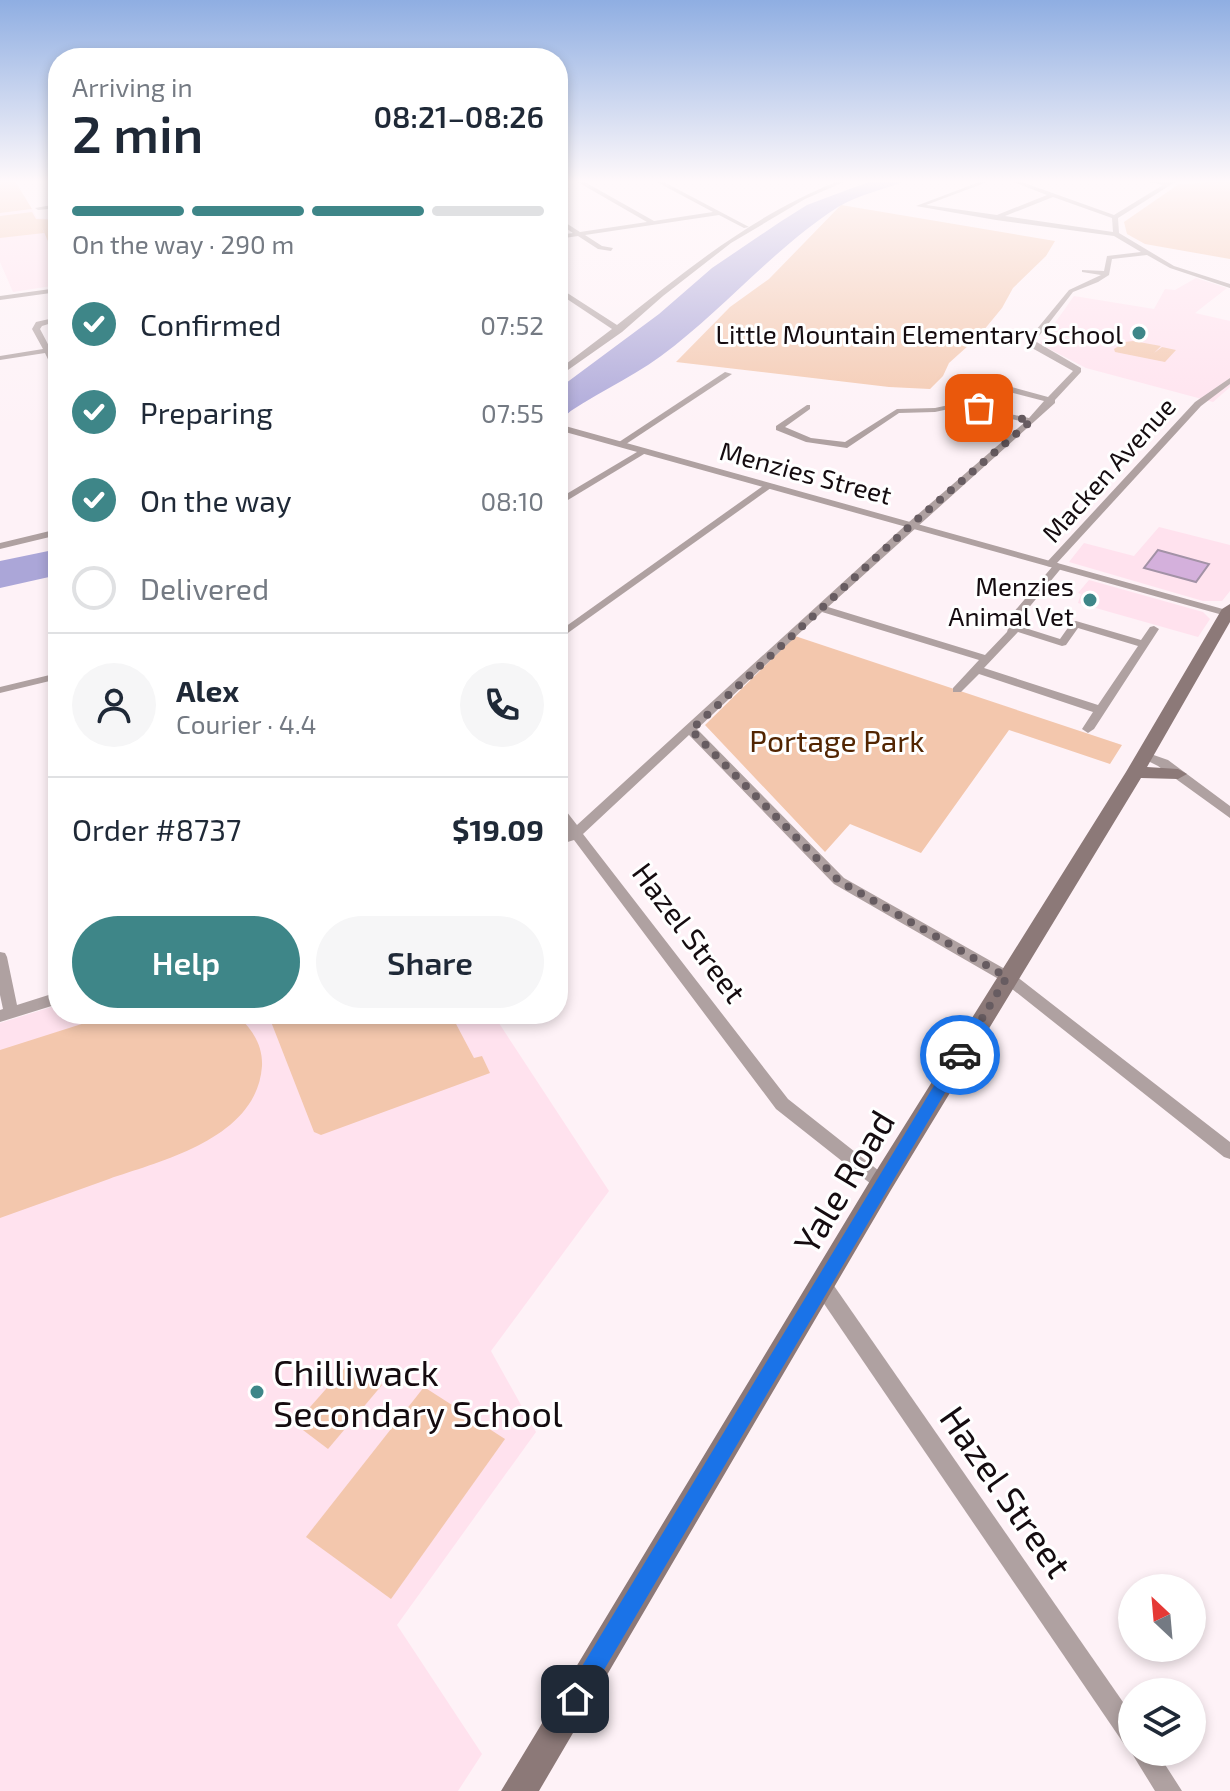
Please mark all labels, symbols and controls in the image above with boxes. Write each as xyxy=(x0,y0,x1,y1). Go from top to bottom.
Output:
text: Arriving in xyxy=(72,71,193,102)
text: 08:21–08:26 xyxy=(373,98,544,134)
text: 2 min xyxy=(72,101,203,163)
text: On the way · 290 m xyxy=(72,228,294,259)
icon: check xyxy=(72,302,116,346)
text: Confirmed xyxy=(140,306,281,342)
text: 07:52 xyxy=(480,309,544,340)
place label: Little Mountain Elementary School xyxy=(716,318,1123,349)
marker: Little Mountain Elementary School xyxy=(1130,324,1148,342)
pin xyxy=(945,374,1013,442)
icon: bag xyxy=(957,386,1001,430)
icon: check xyxy=(72,390,116,434)
street label: Macken Avenue xyxy=(1035,390,1181,548)
text: Preparing xyxy=(140,394,273,430)
text: 07:55 xyxy=(481,397,544,428)
street label: Menzies Street xyxy=(717,434,895,510)
icon: check xyxy=(72,478,116,522)
text: On the way xyxy=(140,482,292,518)
text: 08:10 xyxy=(480,485,544,516)
text: Delivered xyxy=(140,570,269,606)
place label: Menzies Animal Vet xyxy=(948,570,1074,631)
marker: Menzies Animal Vet xyxy=(1081,591,1099,609)
button: person xyxy=(72,663,156,747)
button: phone xyxy=(460,663,544,747)
text: Alex xyxy=(176,672,239,708)
text: Courier · 4.4 xyxy=(176,708,317,739)
park label: Portage Park xyxy=(749,722,925,758)
text: Order #8737 xyxy=(72,811,241,847)
text: $19.09 xyxy=(452,811,544,847)
street label: Hazel Street xyxy=(626,855,754,1009)
button: Help xyxy=(72,916,300,1008)
button: Share xyxy=(316,916,544,1008)
courier xyxy=(920,1015,1000,1095)
icon: car xyxy=(938,1033,982,1077)
street label: Yale Road xyxy=(784,1102,902,1260)
place label: Chilliwack Secondary School xyxy=(273,1350,563,1434)
marker: Chilliwack Secondary School xyxy=(248,1383,266,1401)
street label: Hazel Street xyxy=(932,1397,1082,1585)
north arrow xyxy=(1118,1574,1206,1662)
map controls xyxy=(1118,1574,1206,1766)
pin xyxy=(541,1665,609,1733)
icon: home xyxy=(553,1677,597,1721)
button: layers xyxy=(1118,1678,1206,1766)

